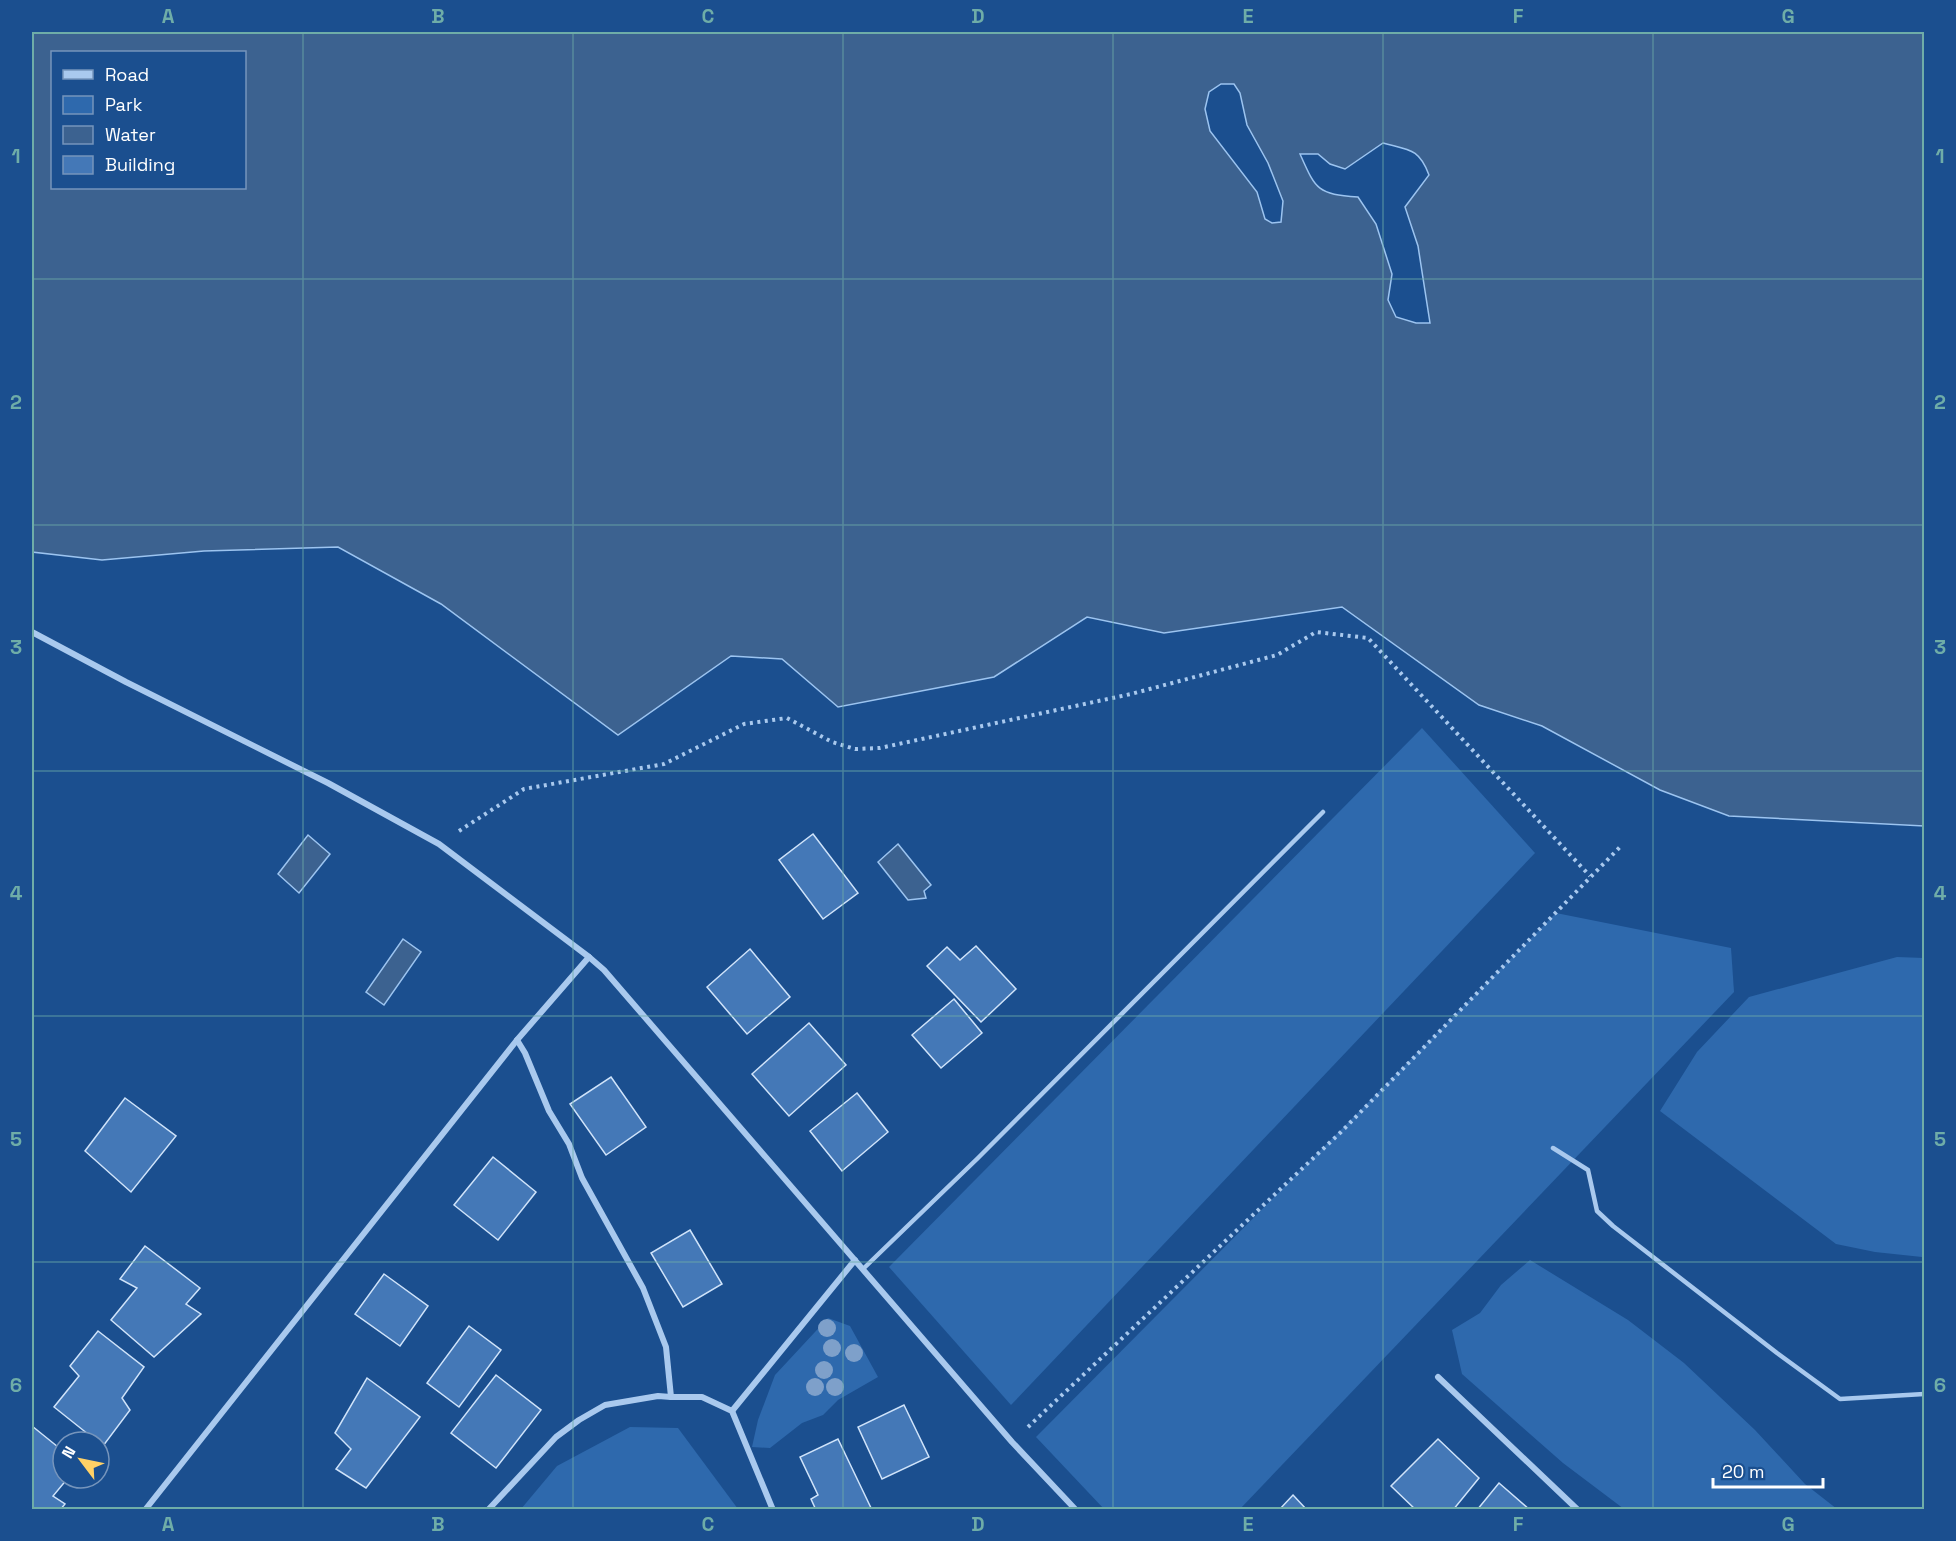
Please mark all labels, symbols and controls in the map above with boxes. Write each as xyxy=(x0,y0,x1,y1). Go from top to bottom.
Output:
text: A xyxy=(162,3,175,29)
text: B xyxy=(431,3,445,29)
text: C xyxy=(702,3,715,29)
text: D xyxy=(971,3,985,29)
text: E xyxy=(1242,3,1254,29)
text: F xyxy=(1513,3,1524,29)
text: G xyxy=(1781,3,1795,29)
legend xyxy=(51,51,246,189)
text: Road xyxy=(105,63,149,86)
text: Park xyxy=(105,93,143,116)
text: Water xyxy=(105,123,156,146)
text: 1 xyxy=(11,143,21,169)
text: 1 xyxy=(1935,143,1945,169)
text: Building xyxy=(105,153,175,176)
text: 2 xyxy=(10,389,22,415)
text: 2 xyxy=(1934,389,1946,415)
text: 3 xyxy=(10,634,22,660)
text: 3 xyxy=(1934,634,1946,660)
text: 4 xyxy=(10,880,23,906)
text: 4 xyxy=(1934,880,1947,906)
text: 5 xyxy=(10,1126,22,1152)
text: 5 xyxy=(1934,1126,1946,1152)
text: 6 xyxy=(10,1372,22,1398)
text: 6 xyxy=(1934,1372,1946,1398)
north arrow xyxy=(51,1430,111,1490)
text: N xyxy=(57,1442,80,1462)
scale bar xyxy=(1713,1451,1822,1489)
text: 20 m xyxy=(1722,1460,1765,1483)
text: A xyxy=(162,1511,175,1537)
text: B xyxy=(431,1511,445,1537)
text: C xyxy=(702,1511,715,1537)
text: D xyxy=(971,1511,985,1537)
text: E xyxy=(1242,1511,1254,1537)
text: F xyxy=(1513,1511,1524,1537)
text: G xyxy=(1781,1511,1795,1537)

